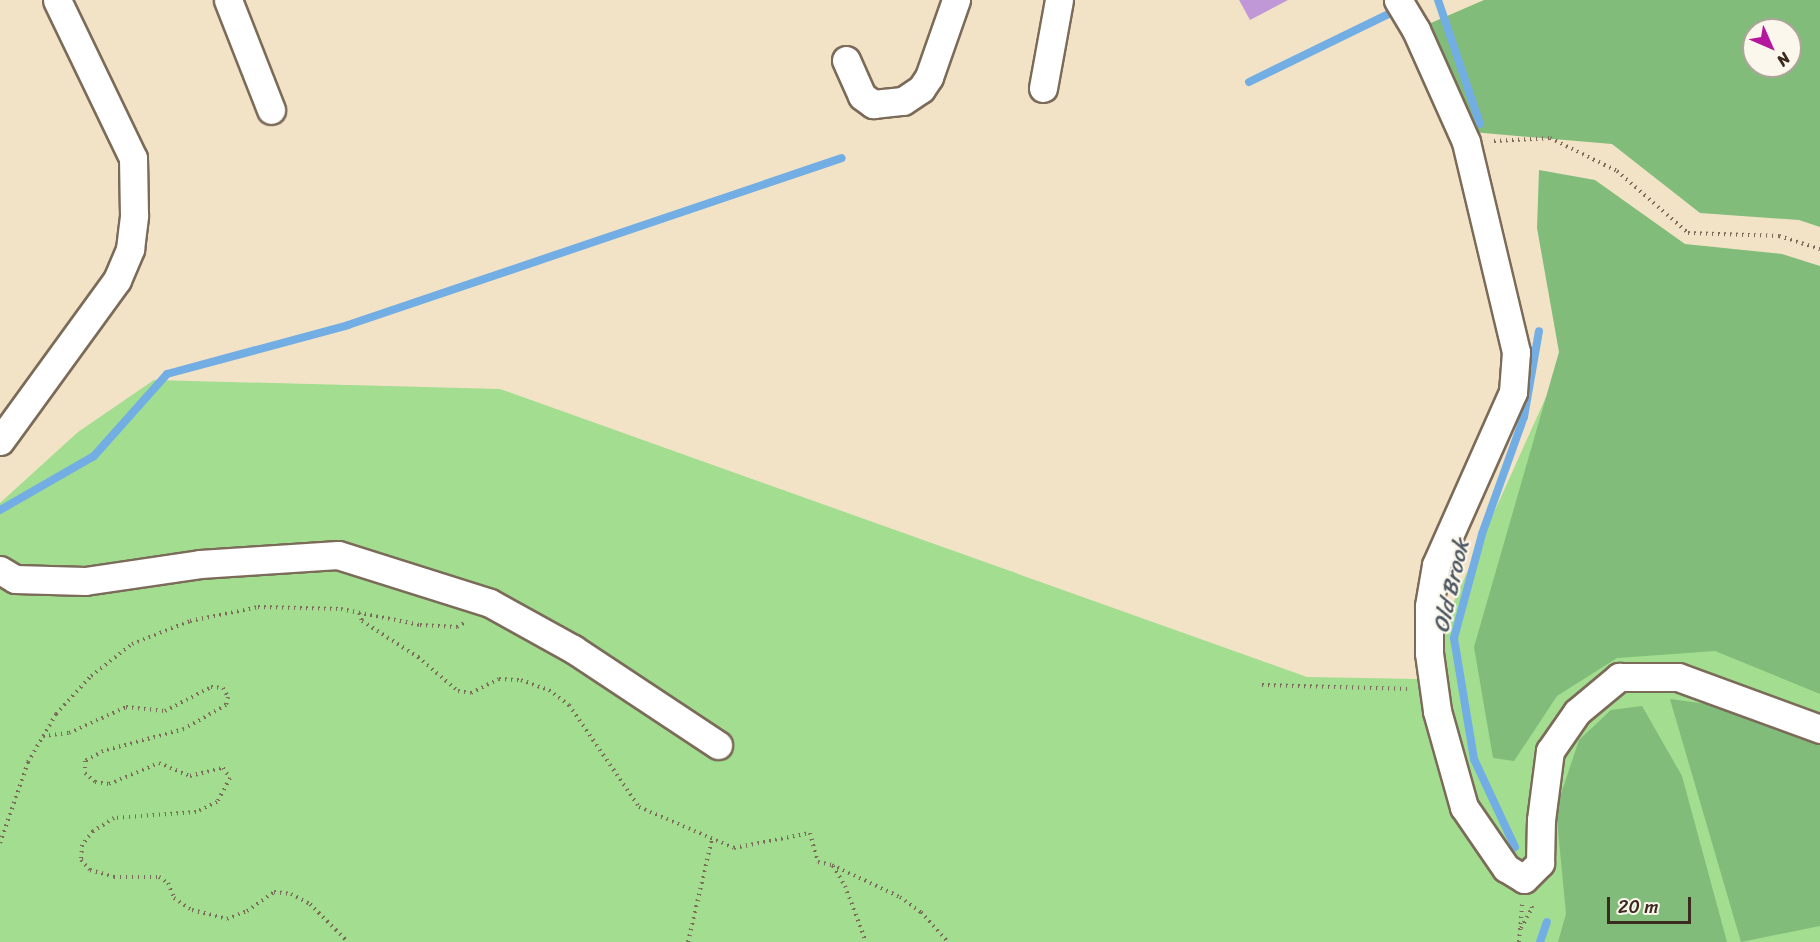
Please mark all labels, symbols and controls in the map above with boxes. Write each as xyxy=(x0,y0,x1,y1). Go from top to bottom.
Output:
north arrow xyxy=(1742,18,1802,78)
text: N xyxy=(1769,45,1798,74)
water label: Old Brook xyxy=(1427,537,1475,635)
scale bar xyxy=(1610,885,1694,923)
text: 20 m xyxy=(1618,891,1658,923)

